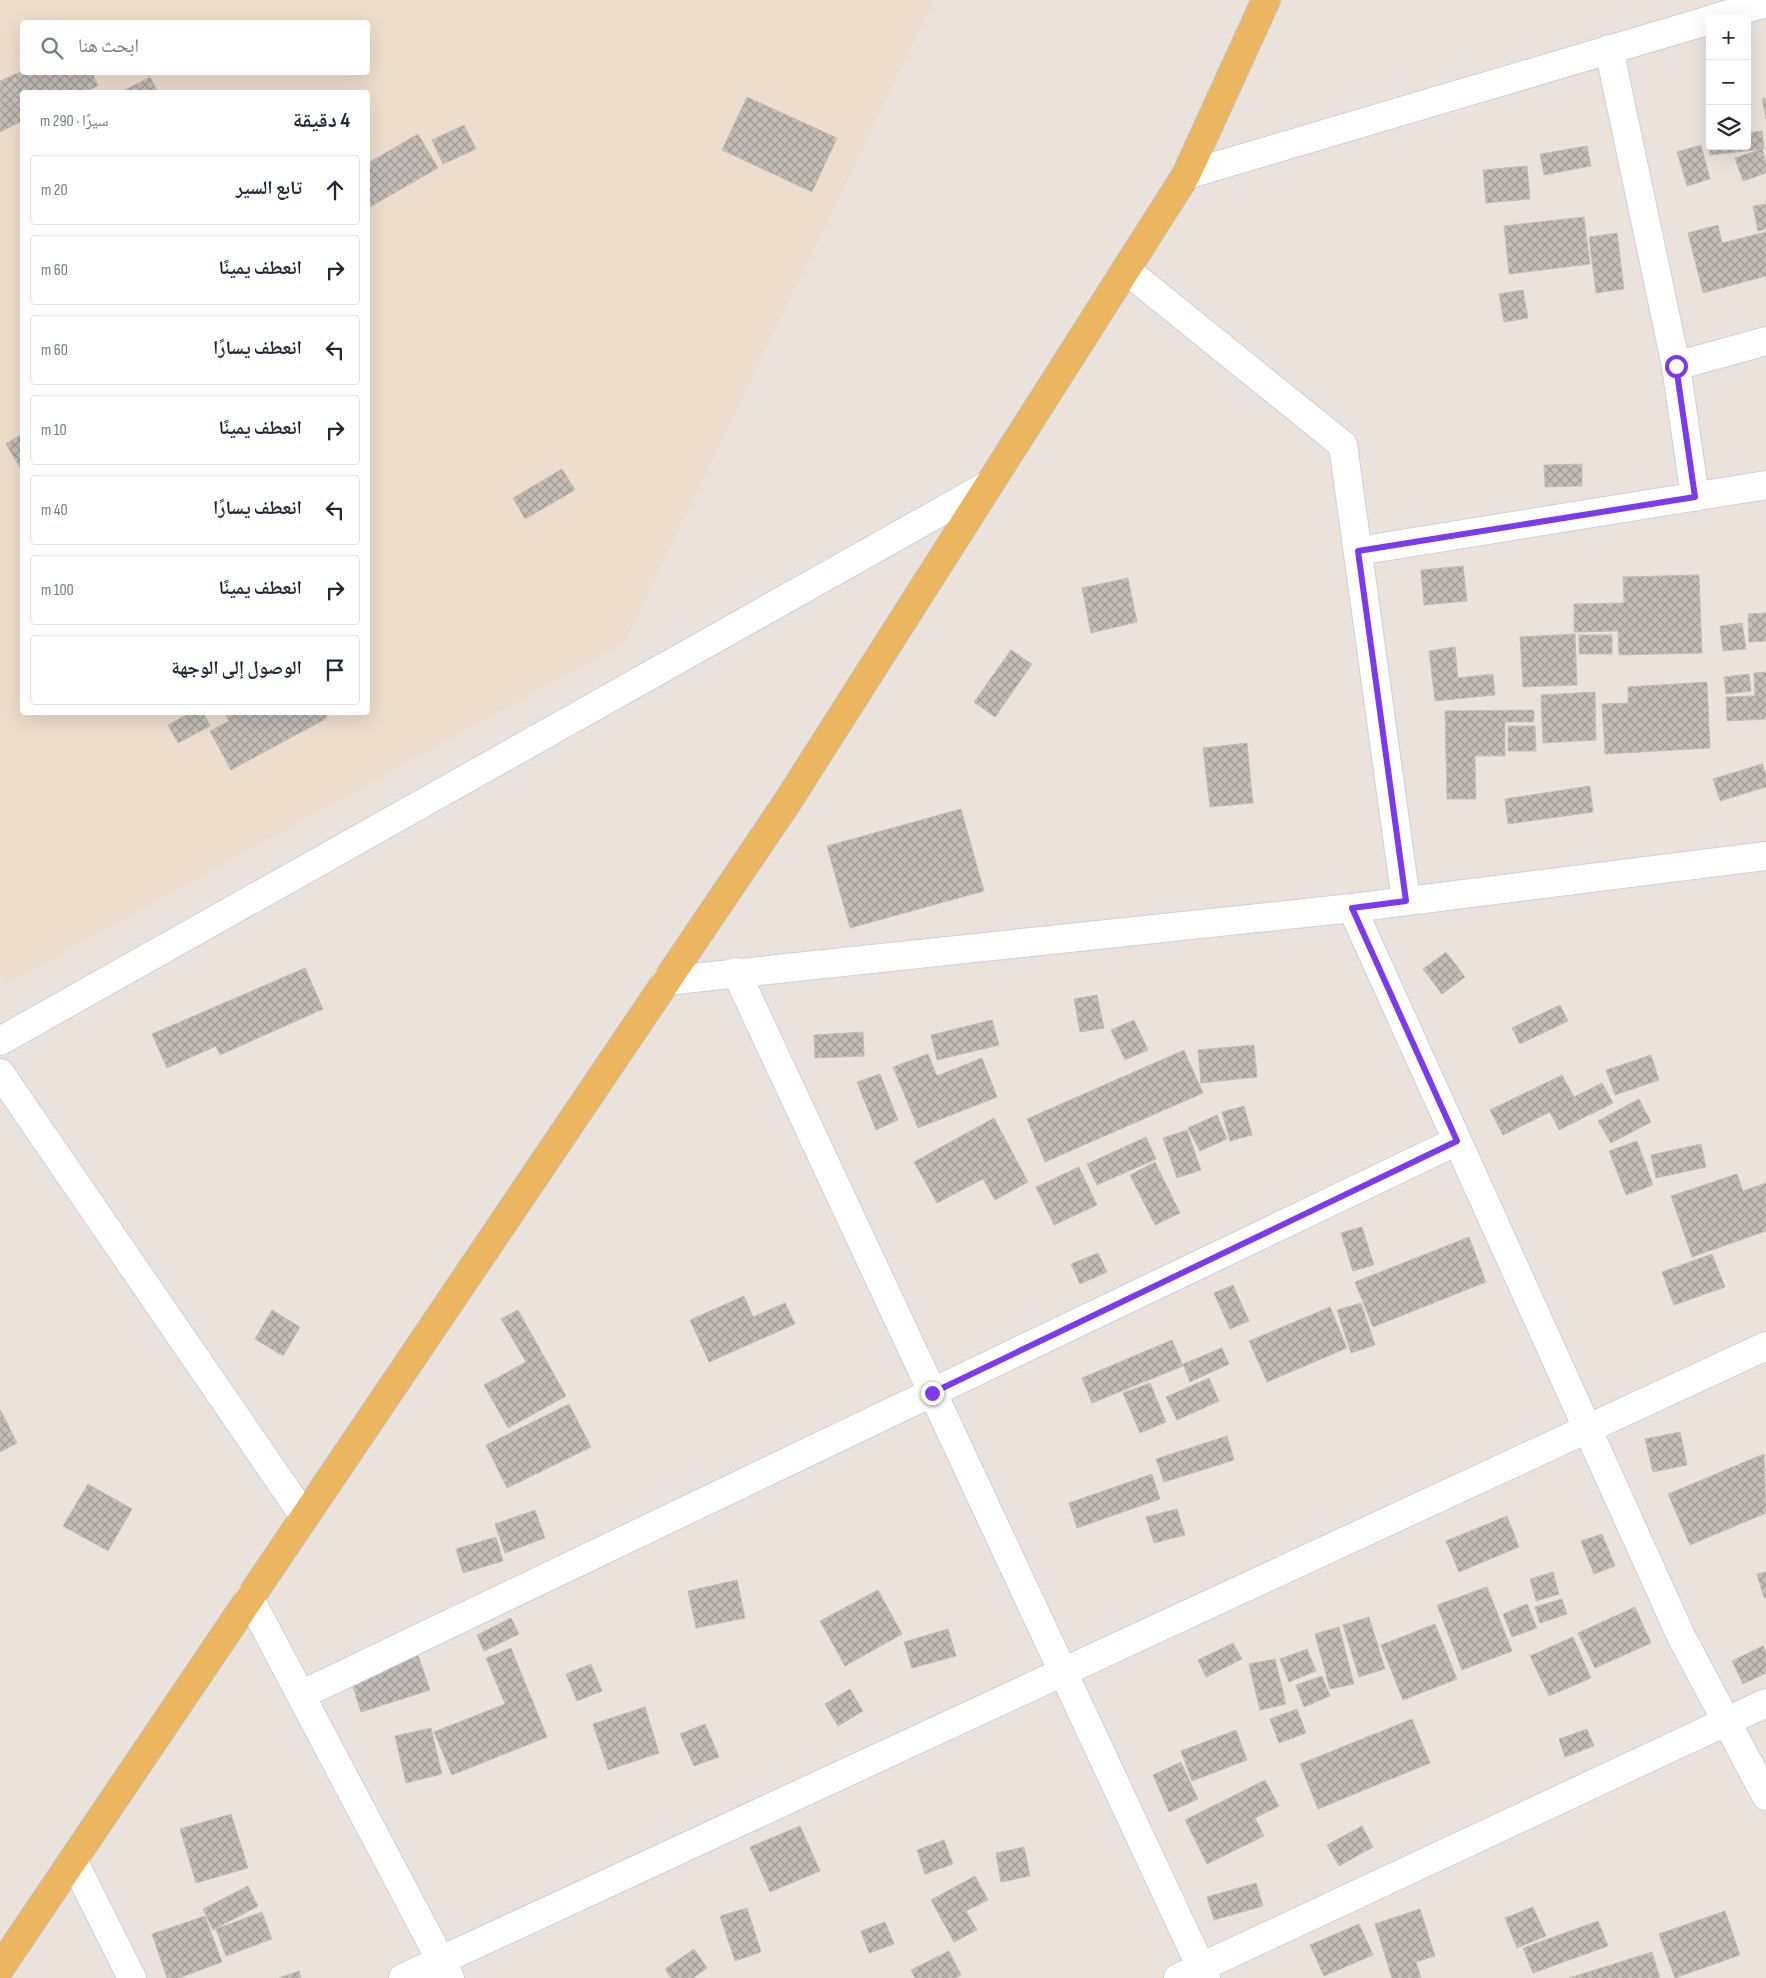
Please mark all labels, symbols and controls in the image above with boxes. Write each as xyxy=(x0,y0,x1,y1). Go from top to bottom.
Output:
map controls xyxy=(1706,15,1751,150)
button: + xyxy=(1706,15,1751,60)
search box xyxy=(20,20,370,75)
icon: search xyxy=(38,34,66,62)
text: ابحث هنا xyxy=(78,35,139,58)
button: − xyxy=(1706,60,1751,105)
button: layers xyxy=(1706,105,1751,150)
text: 4 دقيقة xyxy=(293,108,350,133)
text: سيرًا · 290 m xyxy=(40,112,109,131)
icon: ahead xyxy=(321,176,349,204)
text: تابع السير xyxy=(236,177,302,200)
text: 20 m xyxy=(41,181,68,200)
icon: right xyxy=(321,256,349,284)
text: انعطف يمينًا xyxy=(218,257,302,280)
text: 60 m xyxy=(41,261,68,280)
icon: left xyxy=(321,336,349,364)
text: انعطف يسارًا xyxy=(213,337,302,360)
text: 60 m xyxy=(41,341,68,360)
route start xyxy=(1665,355,1688,378)
icon: right xyxy=(321,416,349,444)
text: انعطف يمينًا xyxy=(218,417,302,440)
text: 10 m xyxy=(41,421,67,440)
icon: left xyxy=(321,496,349,524)
text: انعطف يسارًا xyxy=(213,497,302,520)
text: 40 m xyxy=(41,501,68,520)
icon: right xyxy=(321,576,349,604)
text: انعطف يمينًا xyxy=(218,577,302,600)
text: 100 m xyxy=(41,581,74,600)
icon: arrive xyxy=(321,656,349,684)
text: الوصول إلى الوجهة xyxy=(171,657,302,680)
route end xyxy=(921,1382,944,1405)

